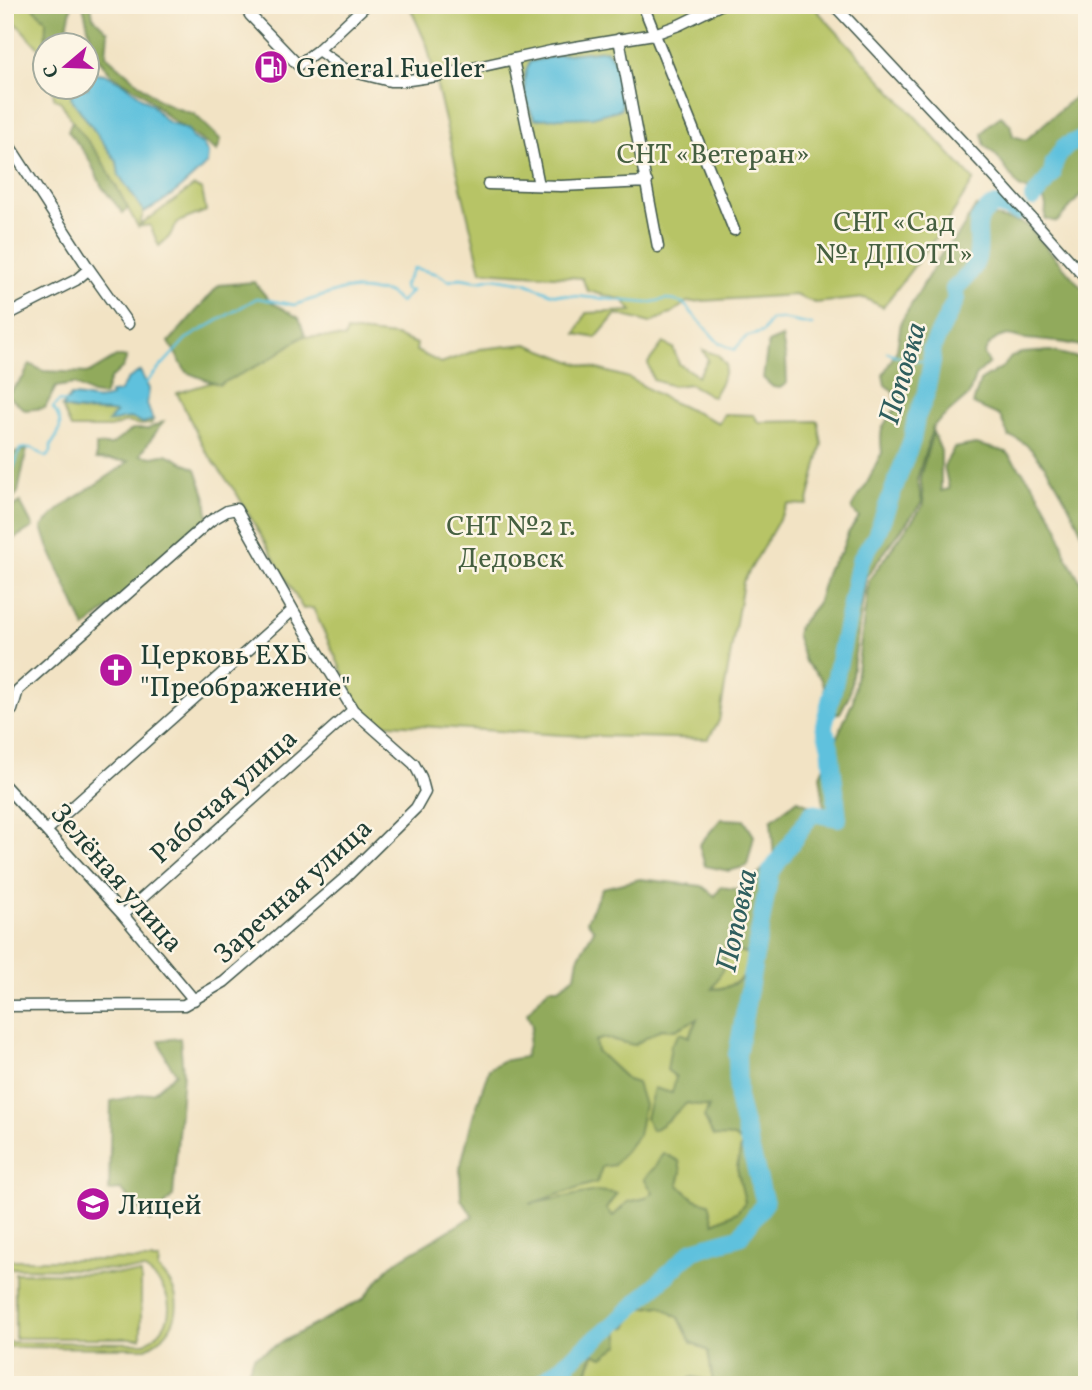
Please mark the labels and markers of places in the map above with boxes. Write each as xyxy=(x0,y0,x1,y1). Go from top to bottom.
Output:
fuel station icon: General Fueller xyxy=(252,48,290,86)
place label: General Fueller xyxy=(296,50,485,89)
place label: Церковь ЕХБ "Преображение" xyxy=(140,637,351,708)
church icon: Церковь ЕХБ "Преображение" xyxy=(97,651,135,689)
school or university icon: Лицей xyxy=(74,1185,112,1223)
place label: Лицей xyxy=(118,1187,202,1226)

